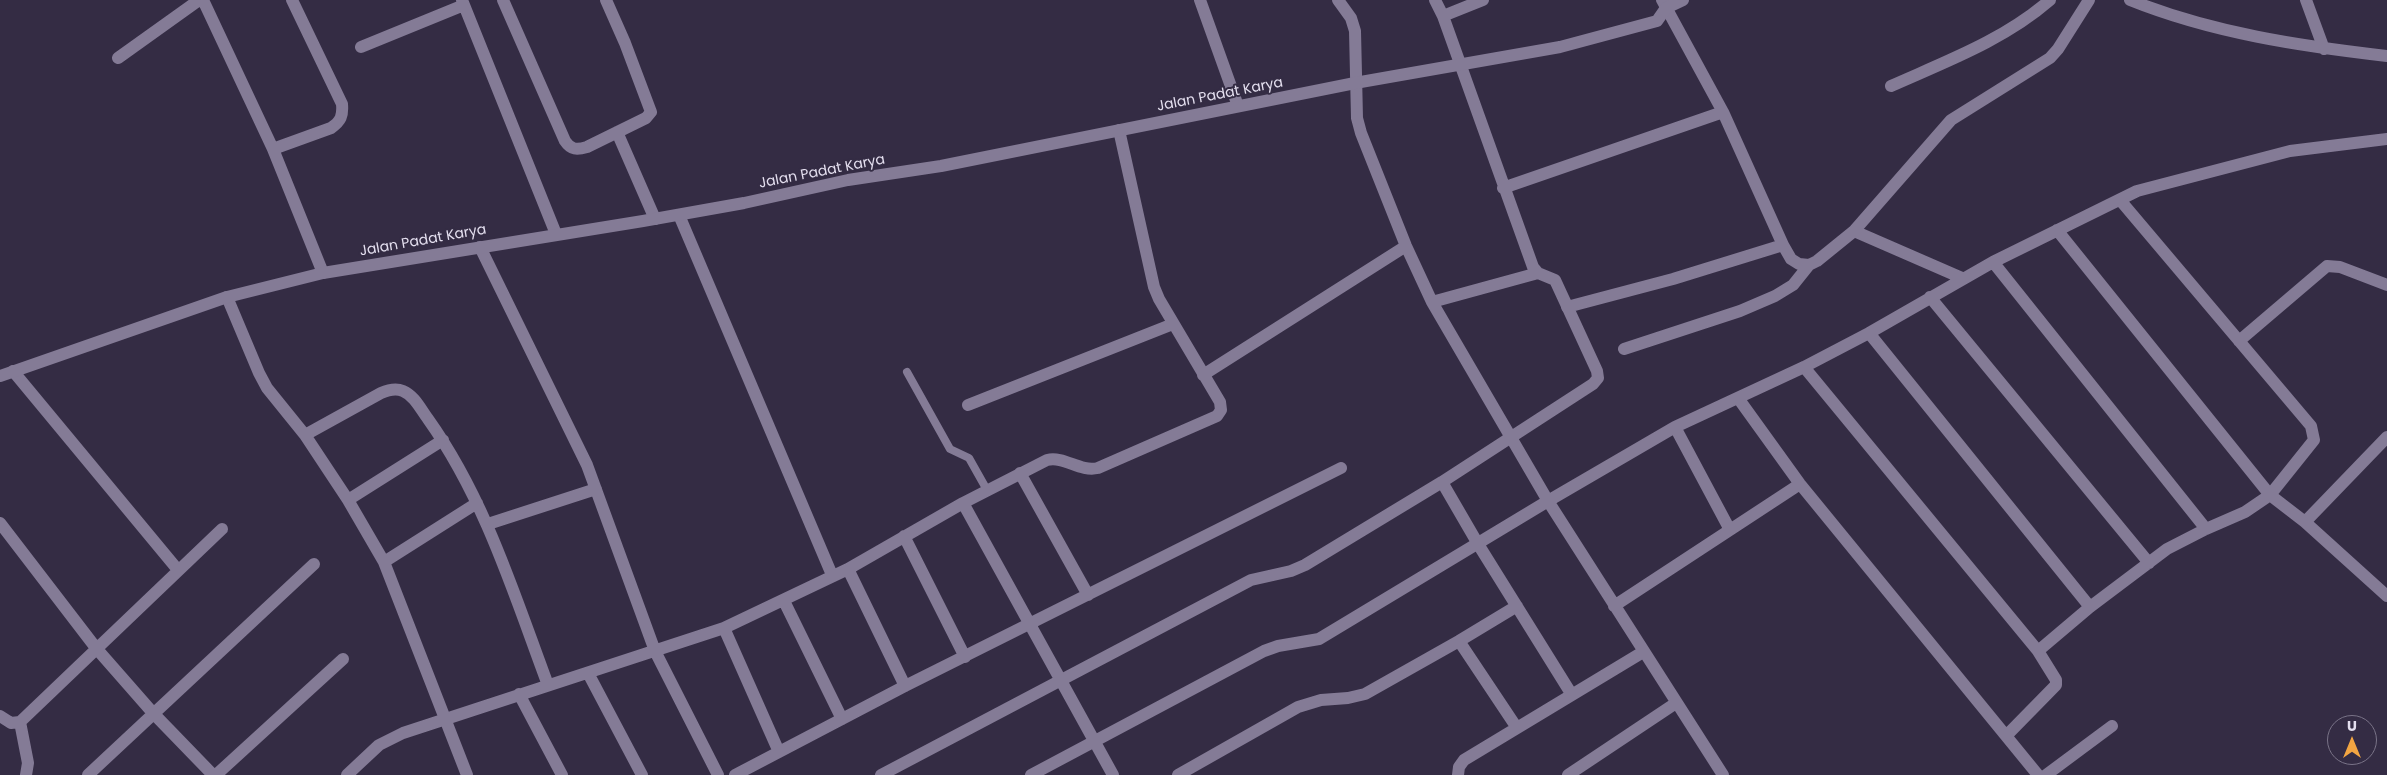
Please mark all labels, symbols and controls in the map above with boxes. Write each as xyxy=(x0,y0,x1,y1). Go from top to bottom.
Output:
street label: Jalan Padat Karya xyxy=(1155,75,1285,115)
street label: Jalan Padat Karya xyxy=(757,152,887,192)
street label: Jalan Padat Karya xyxy=(358,222,488,260)
north arrow xyxy=(2327,715,2377,765)
text: U xyxy=(2347,716,2357,736)

